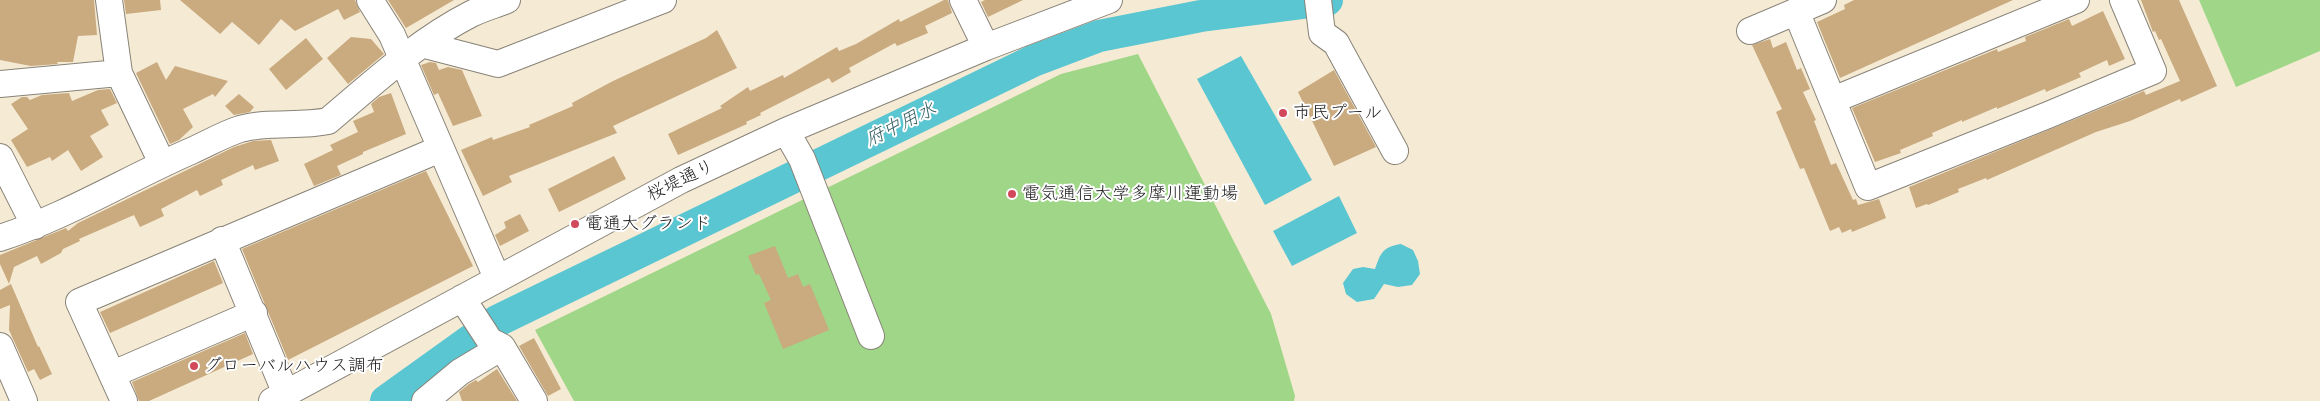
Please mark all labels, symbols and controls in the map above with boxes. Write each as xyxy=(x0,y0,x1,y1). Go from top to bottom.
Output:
water label: 府中用水 xyxy=(862,98,940,152)
place label: 市民プール xyxy=(1293,102,1382,124)
marker: 市民プール xyxy=(1277,107,1289,119)
street label: 桜堤通り xyxy=(644,156,718,206)
place label: 電気通信大学多摩川運動場 xyxy=(1022,183,1238,205)
marker: 電気通信大学多摩川運動場 xyxy=(1006,188,1018,200)
place label: 電通大グランド xyxy=(585,213,711,235)
marker: 電通大グランド xyxy=(569,218,581,230)
place label: グローバルハウス調布 xyxy=(204,355,384,377)
marker: グローバルハウス調布 xyxy=(188,360,200,372)

